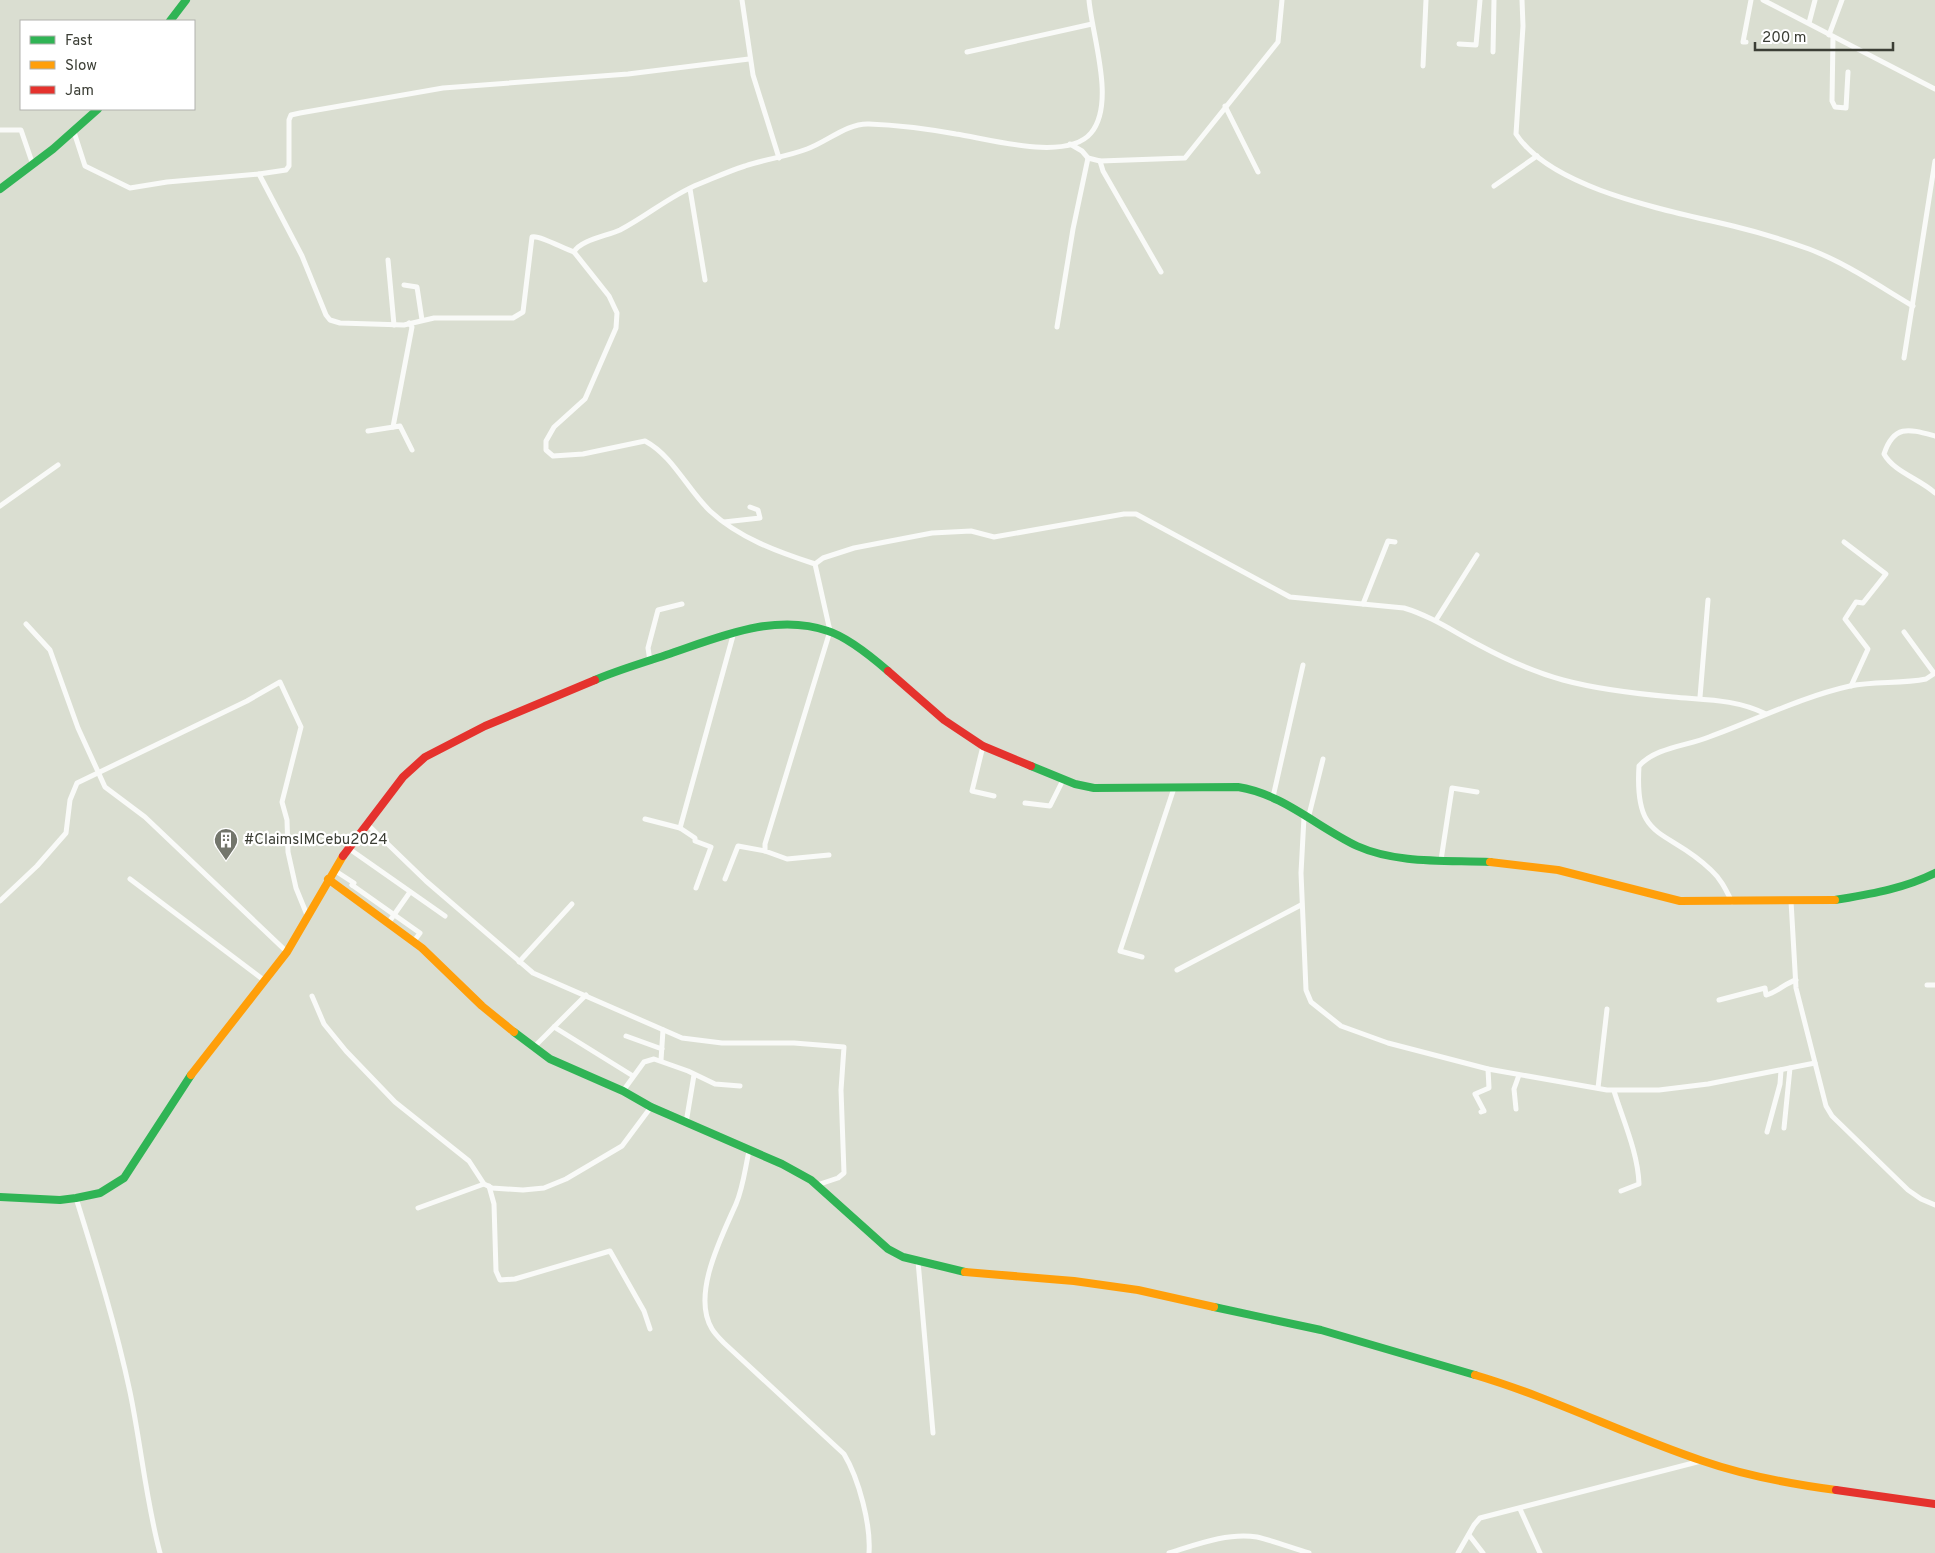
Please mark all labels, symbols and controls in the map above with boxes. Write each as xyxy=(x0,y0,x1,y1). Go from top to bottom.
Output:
legend xyxy=(20,20,195,110)
scale bar xyxy=(1755,20,1892,52)
text: 200 m xyxy=(1762,29,1807,48)
text: Fast xyxy=(65,32,93,51)
text: Slow xyxy=(65,57,97,76)
text: Jam xyxy=(65,82,94,101)
building icon: #ClaimsIMCebu2024 xyxy=(213,827,239,861)
place label: #ClaimsIMCebu2024 xyxy=(244,831,387,850)

